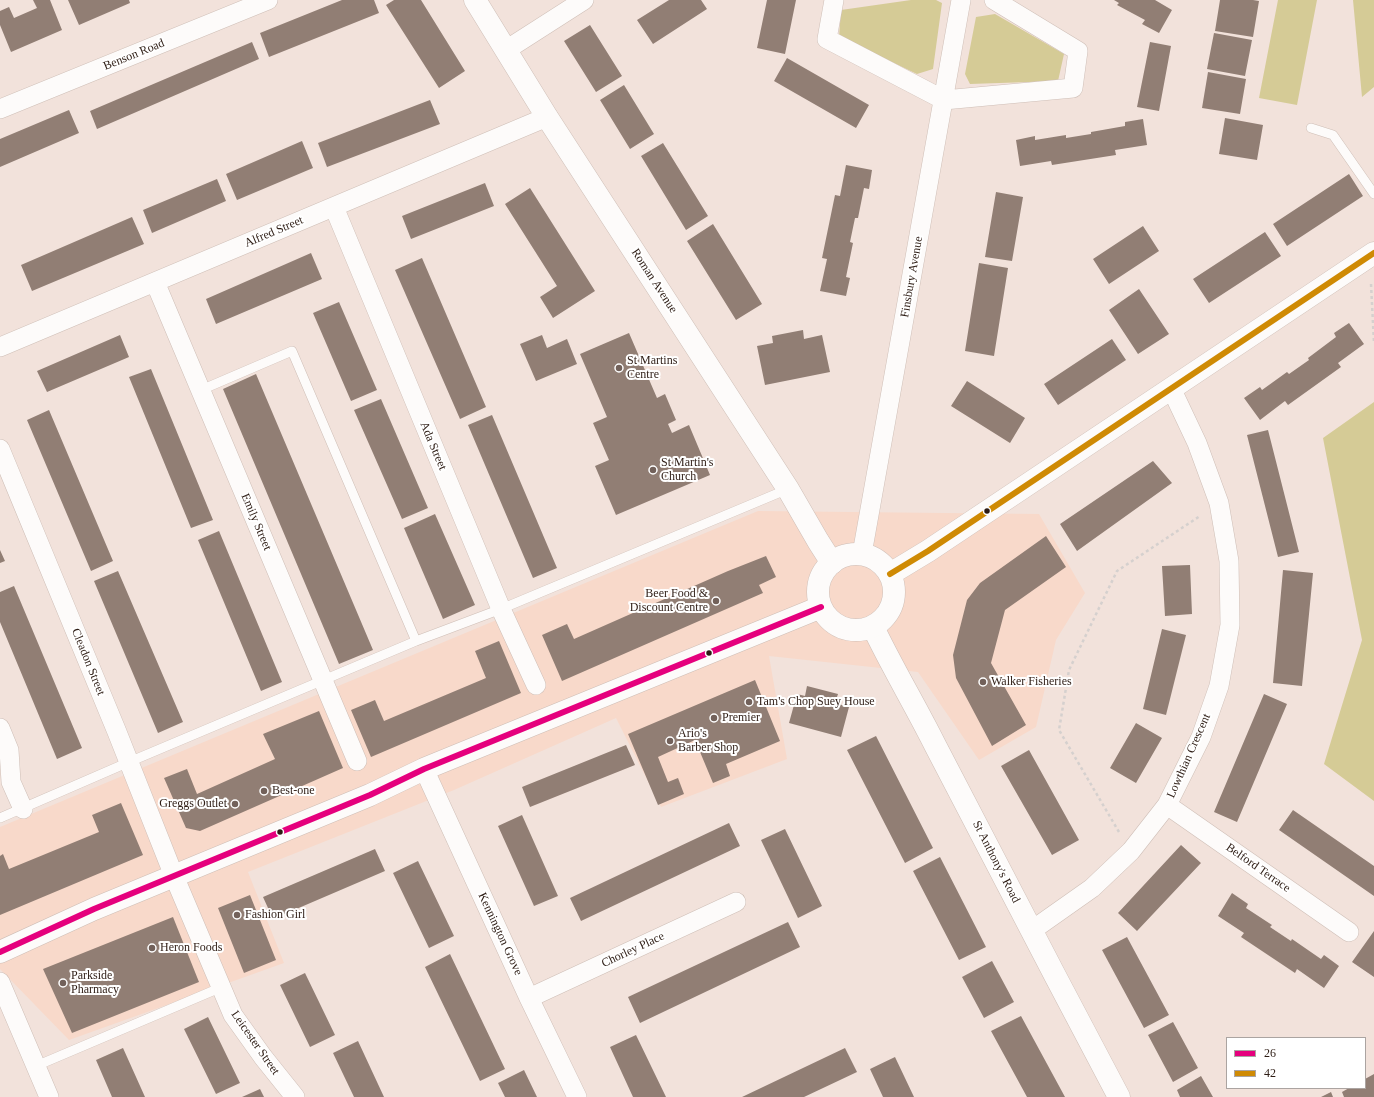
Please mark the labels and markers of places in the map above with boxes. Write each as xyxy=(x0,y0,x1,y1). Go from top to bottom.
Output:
place label: St Martins Centre xyxy=(627,354,677,382)
marker: St Martins Centre xyxy=(614,363,624,373)
place label: St Martin's Church xyxy=(661,456,714,484)
marker: St Martin's Church xyxy=(648,465,658,475)
unlabelled marker xyxy=(982,506,992,516)
place label: Beer Food & Discount Centre xyxy=(630,587,708,615)
marker: Beer Food & Discount Centre xyxy=(711,596,721,606)
unlabelled marker xyxy=(704,648,714,658)
place label: Walker Fisheries xyxy=(991,675,1072,689)
marker: Walker Fisheries xyxy=(978,677,988,687)
place label: Tam's Chop Suey House xyxy=(757,695,875,709)
marker: Tam's Chop Suey House xyxy=(744,697,754,707)
place label: Premier xyxy=(722,711,760,725)
marker: Premier xyxy=(709,713,719,723)
place label: Ario's Barber Shop xyxy=(678,727,738,755)
marker: Ario's Barber Shop xyxy=(665,736,675,746)
place label: Best-one xyxy=(272,784,315,798)
marker: Best-one xyxy=(259,786,269,796)
place label: Greggs Outlet xyxy=(159,797,227,811)
marker: Greggs Outlet xyxy=(230,799,240,809)
unlabelled marker xyxy=(275,827,285,837)
place label: Fashion Girl xyxy=(245,908,305,922)
marker: Fashion Girl xyxy=(232,910,242,920)
place label: Heron Foods xyxy=(160,941,222,955)
marker: Heron Foods xyxy=(147,943,157,953)
place label: Parkside Pharmacy xyxy=(71,969,119,997)
marker: Parkside Pharmacy xyxy=(58,978,68,988)

